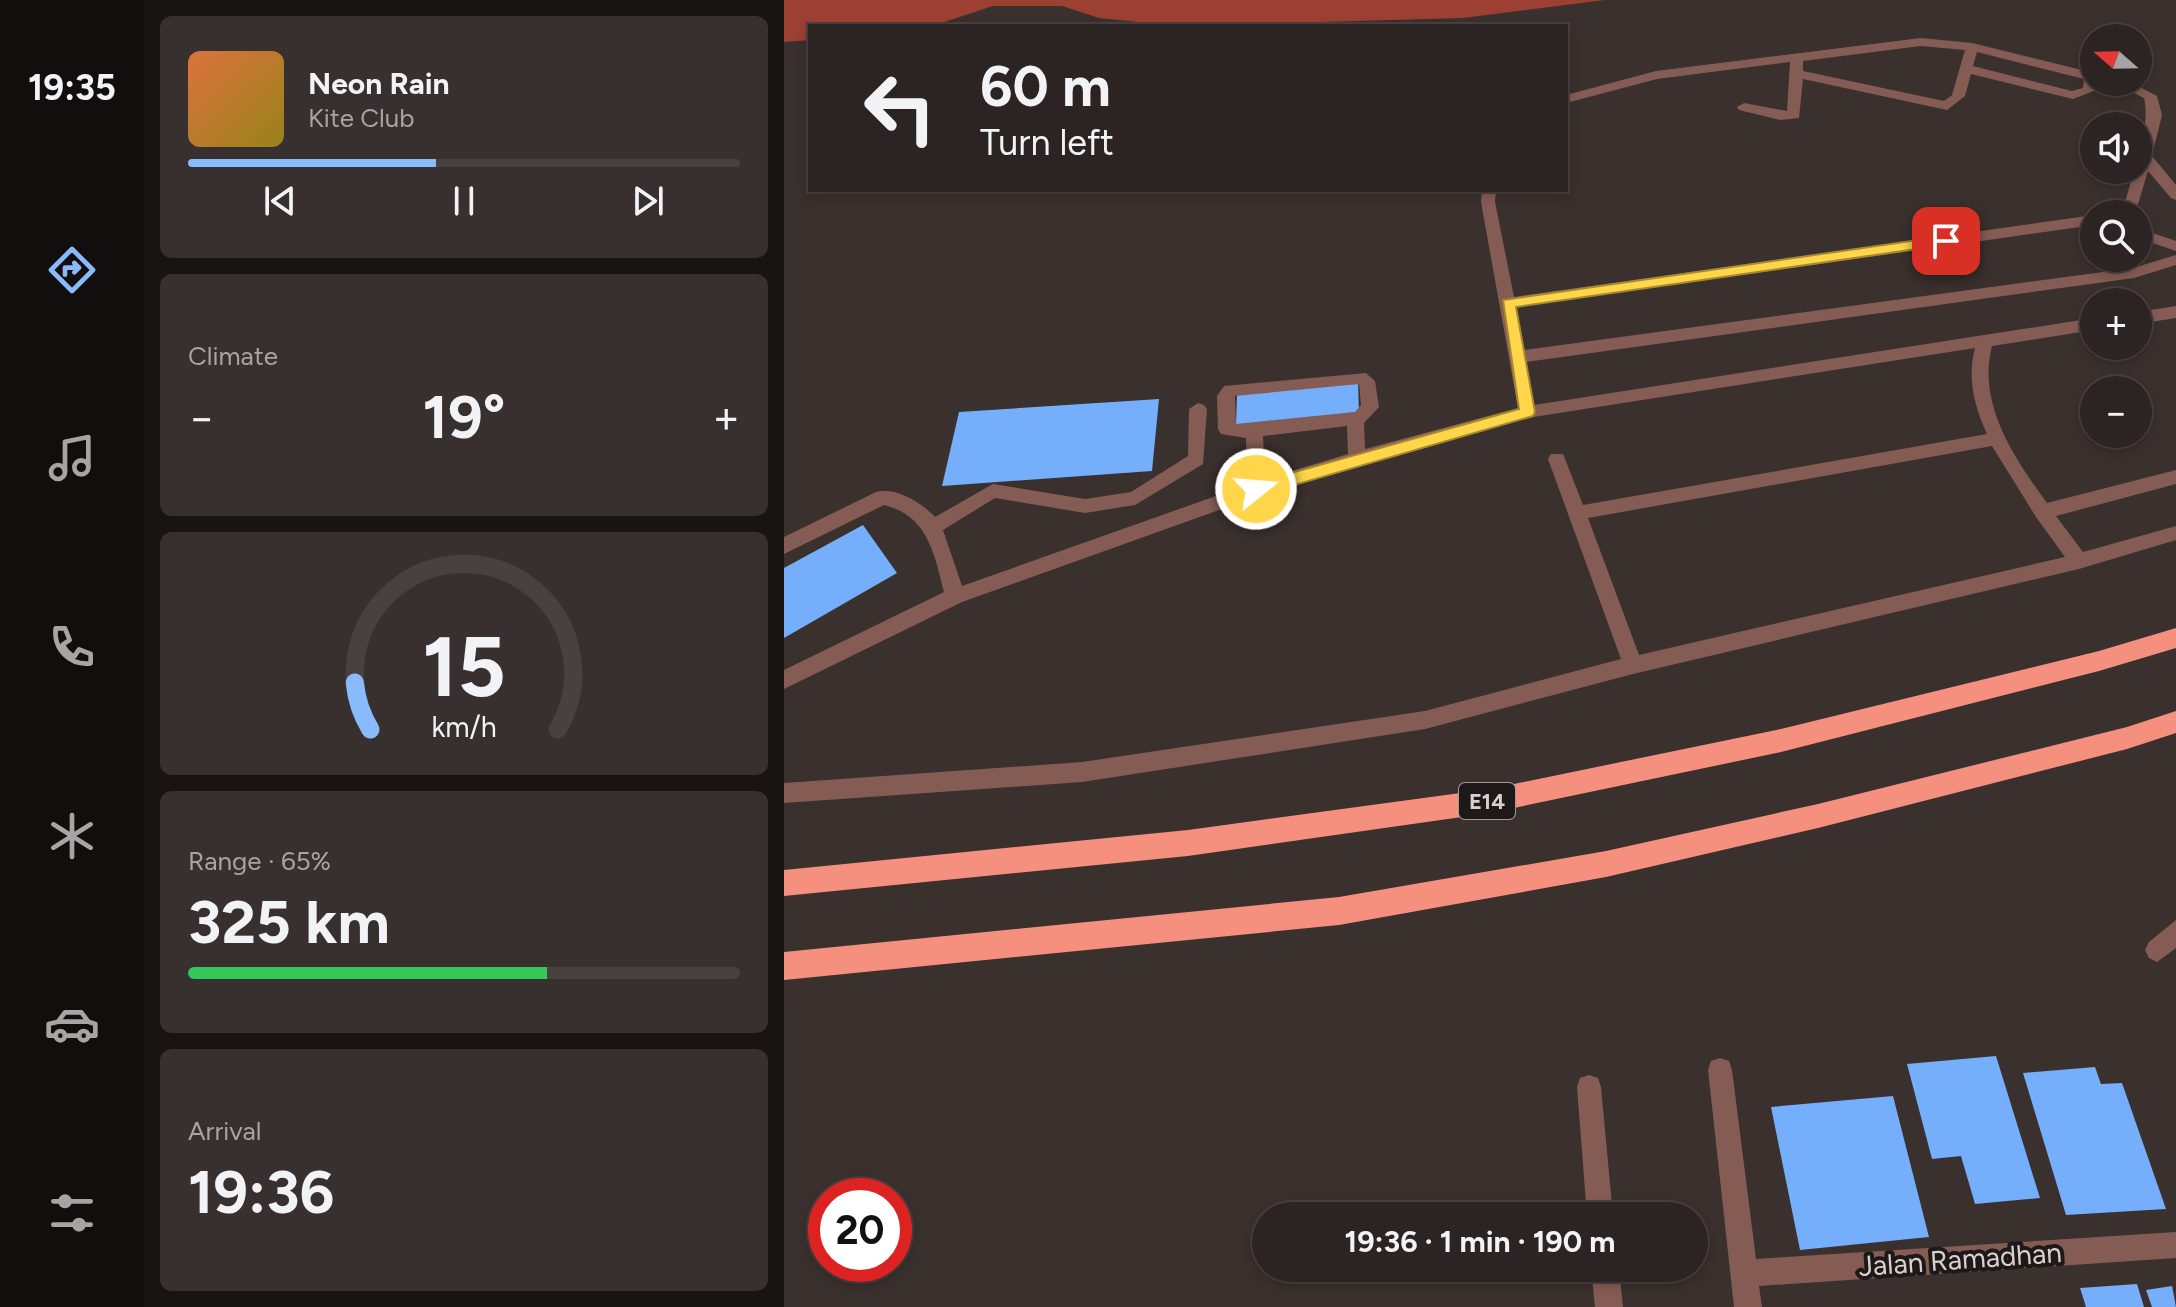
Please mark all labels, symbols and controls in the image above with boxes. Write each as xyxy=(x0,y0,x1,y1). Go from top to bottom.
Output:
north arrow xyxy=(2080,24,2152,96)
map controls xyxy=(2080,24,2152,448)
text: 60 m xyxy=(980,53,1111,120)
icon: left xyxy=(848,56,952,160)
text: Neon Rain xyxy=(308,65,450,102)
text: 19:35 xyxy=(28,66,116,109)
text: Kite Club xyxy=(308,102,414,134)
button: sound xyxy=(2080,112,2152,184)
text: Turn left xyxy=(980,121,1114,164)
icon: previous xyxy=(258,179,302,223)
icon: pause xyxy=(442,179,486,223)
icon: next xyxy=(626,179,670,223)
button: search xyxy=(2080,200,2152,272)
pin xyxy=(1912,207,1980,275)
icon: arrive xyxy=(1924,219,1968,263)
icon: directions xyxy=(44,242,100,298)
button: + xyxy=(2080,288,2152,360)
text: Climate xyxy=(188,340,278,372)
button: − xyxy=(2080,376,2152,448)
text: 19° xyxy=(423,381,505,453)
text: − xyxy=(188,391,215,444)
text: + xyxy=(713,391,740,444)
icon: music xyxy=(44,430,100,486)
position arrow xyxy=(1214,447,1298,531)
text: 15 xyxy=(422,616,506,716)
icon: phone xyxy=(44,619,100,675)
text: km/h xyxy=(431,710,497,744)
road number: E14 xyxy=(1459,783,1515,819)
icon: climate xyxy=(44,808,100,864)
text: Range · 65% xyxy=(188,845,331,877)
text: 325 km xyxy=(188,886,390,958)
icon: car xyxy=(44,996,100,1052)
text: Arrival xyxy=(188,1115,261,1147)
text: 19:36 xyxy=(188,1156,334,1228)
speed limit sign: 20 xyxy=(808,1178,912,1282)
icon: filters xyxy=(44,1185,100,1241)
text: 19:36 · 1 min · 190 m xyxy=(1345,1223,1616,1260)
street label: Jalan Ramadhan xyxy=(1857,1235,2063,1283)

